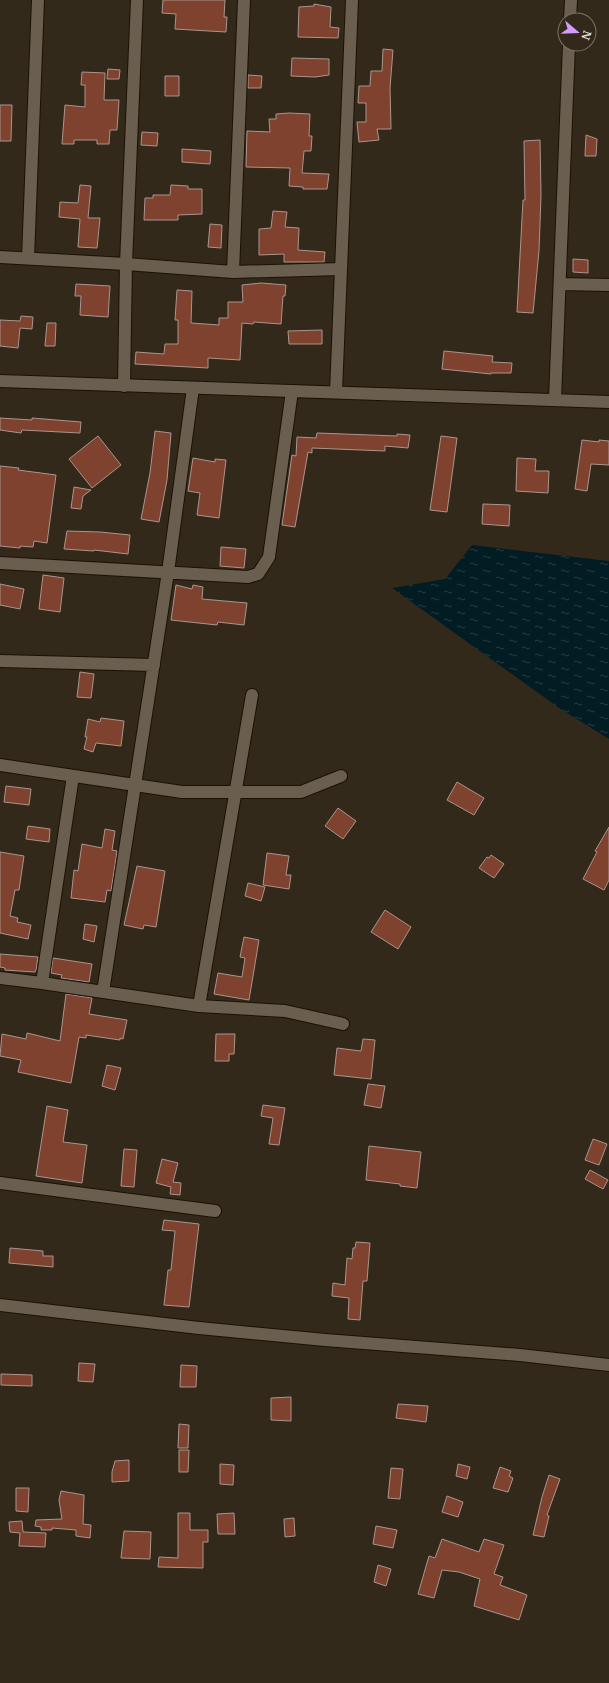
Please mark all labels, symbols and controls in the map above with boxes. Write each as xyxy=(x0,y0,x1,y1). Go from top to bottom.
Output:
north arrow xyxy=(557,12,597,52)
text: N xyxy=(578,29,594,42)

